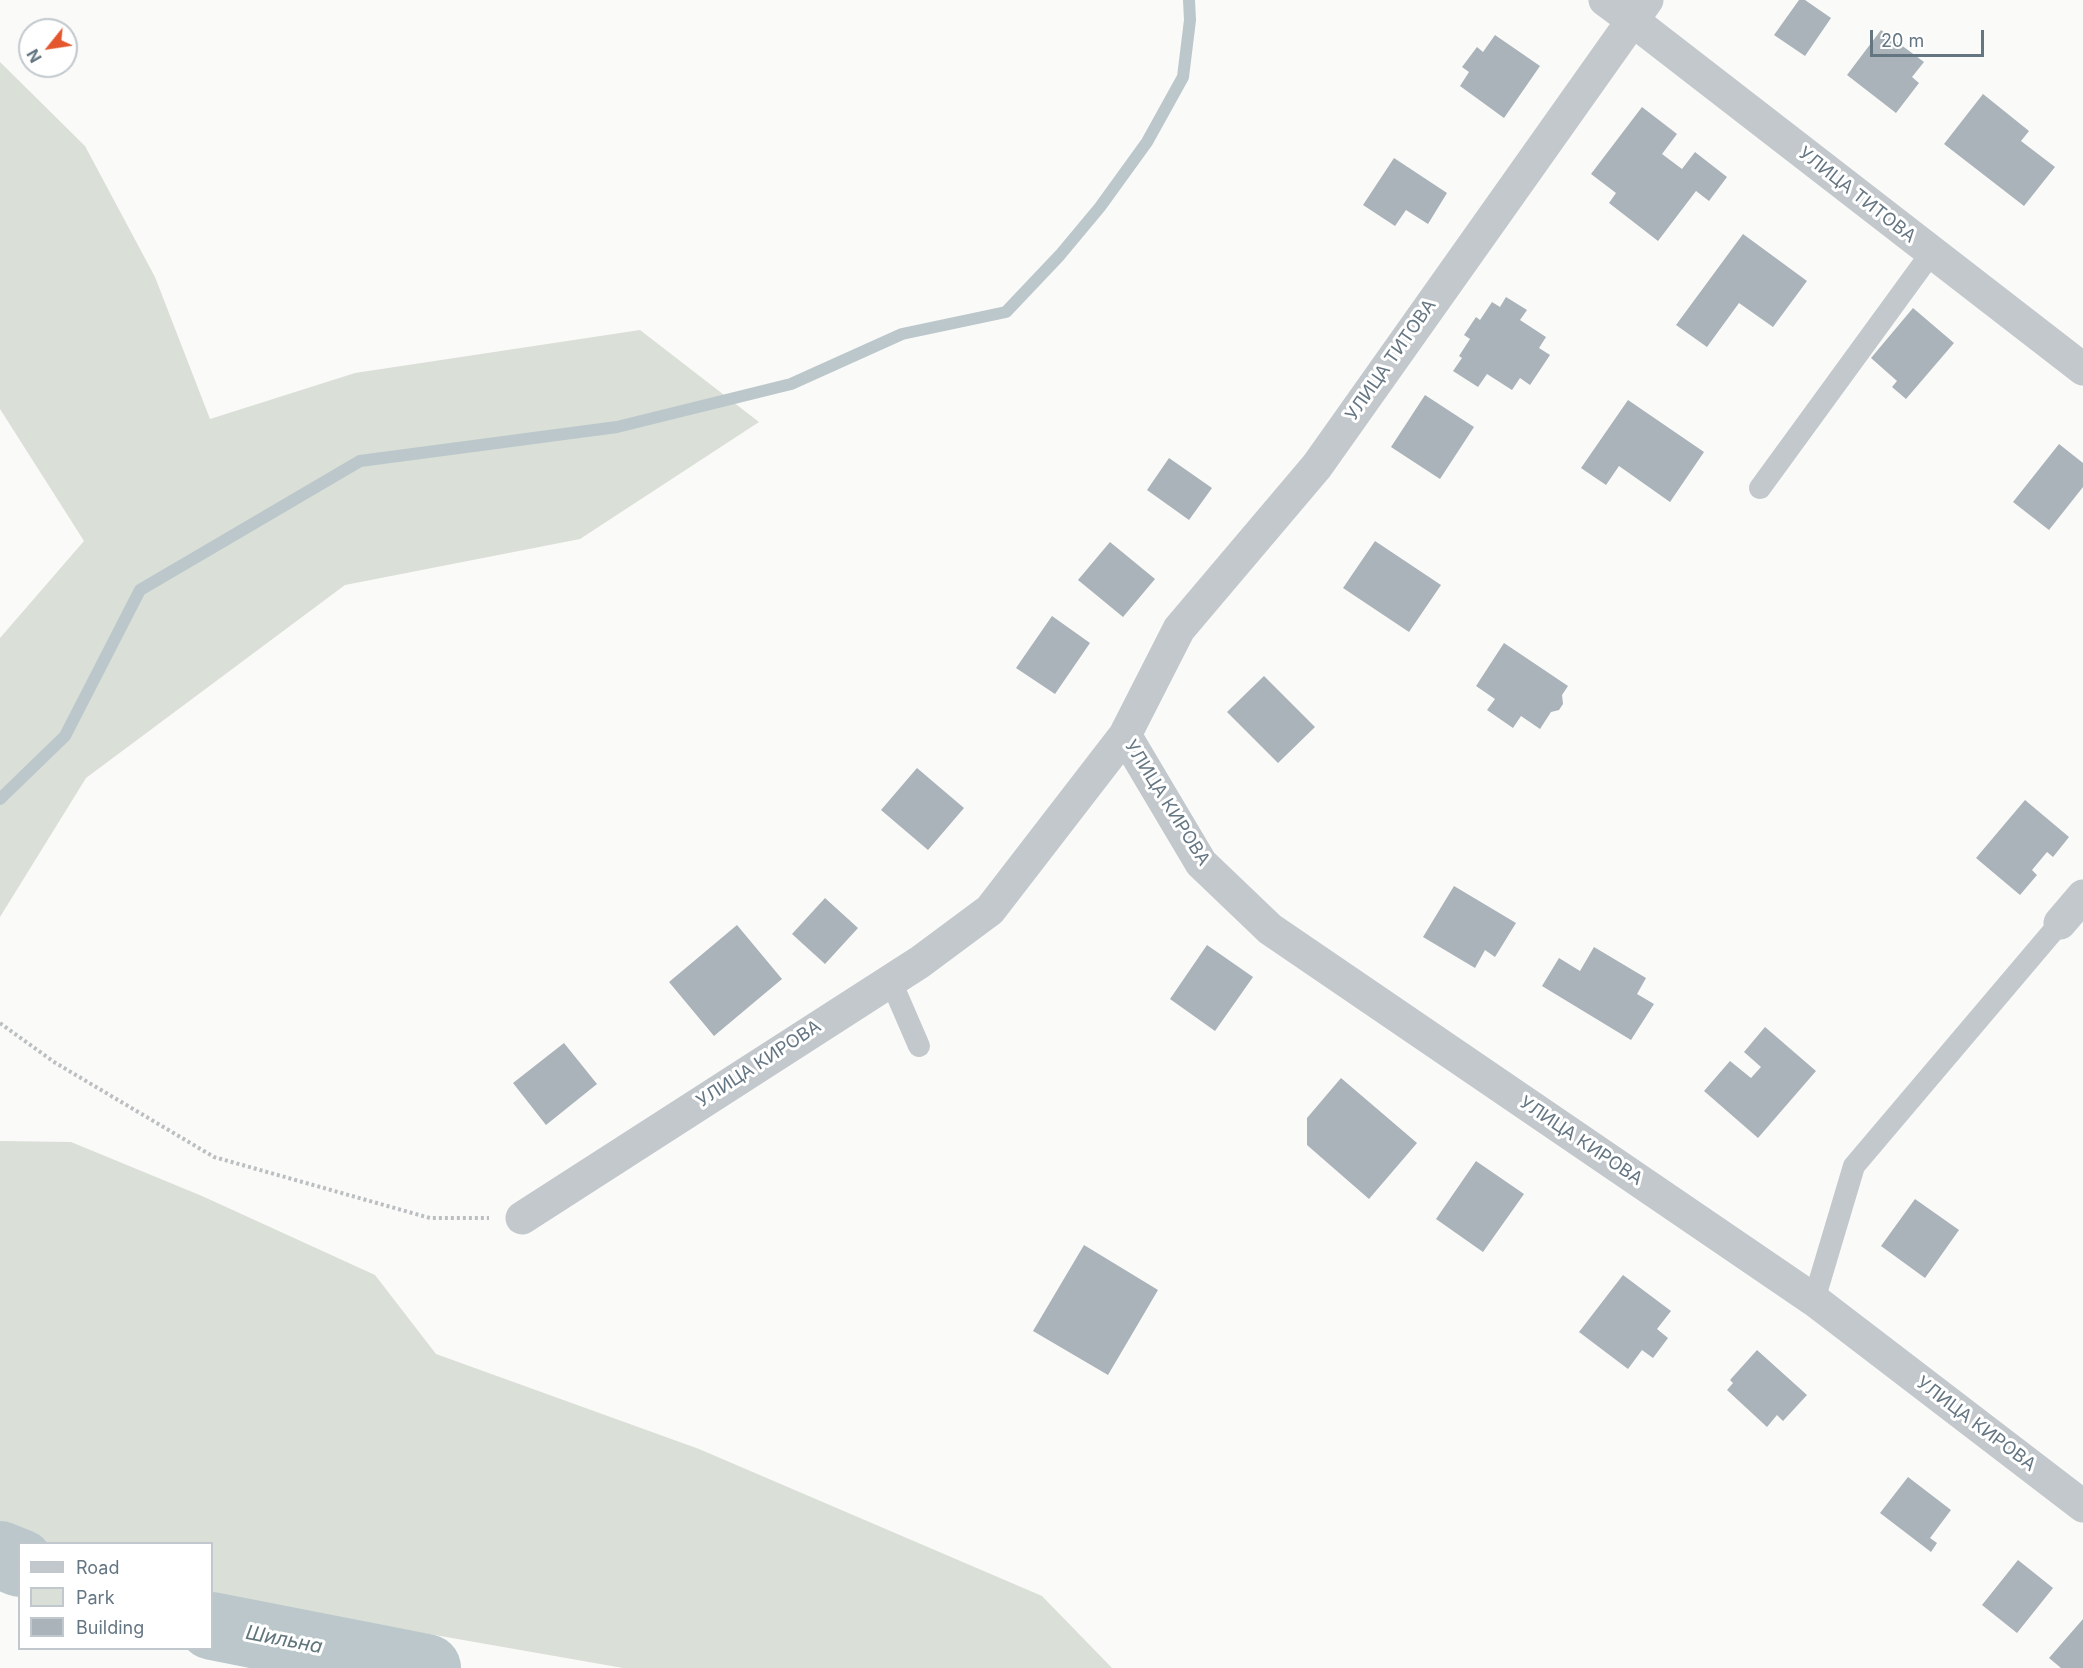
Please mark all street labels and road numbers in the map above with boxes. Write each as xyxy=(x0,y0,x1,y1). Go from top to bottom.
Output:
street label: УЛИЦА ТИТОВА xyxy=(1794,142,1920,248)
street label: УЛИЦА ТИТОВА xyxy=(1341,295,1441,425)
street label: УЛИЦА КИРОВА xyxy=(1120,736,1214,870)
street label: УЛИЦА КИРОВА xyxy=(693,1016,825,1112)
street label: УЛИЦА КИРОВА xyxy=(1515,1092,1647,1190)
street label: УЛИЦА КИРОВА xyxy=(1912,1372,2040,1476)

